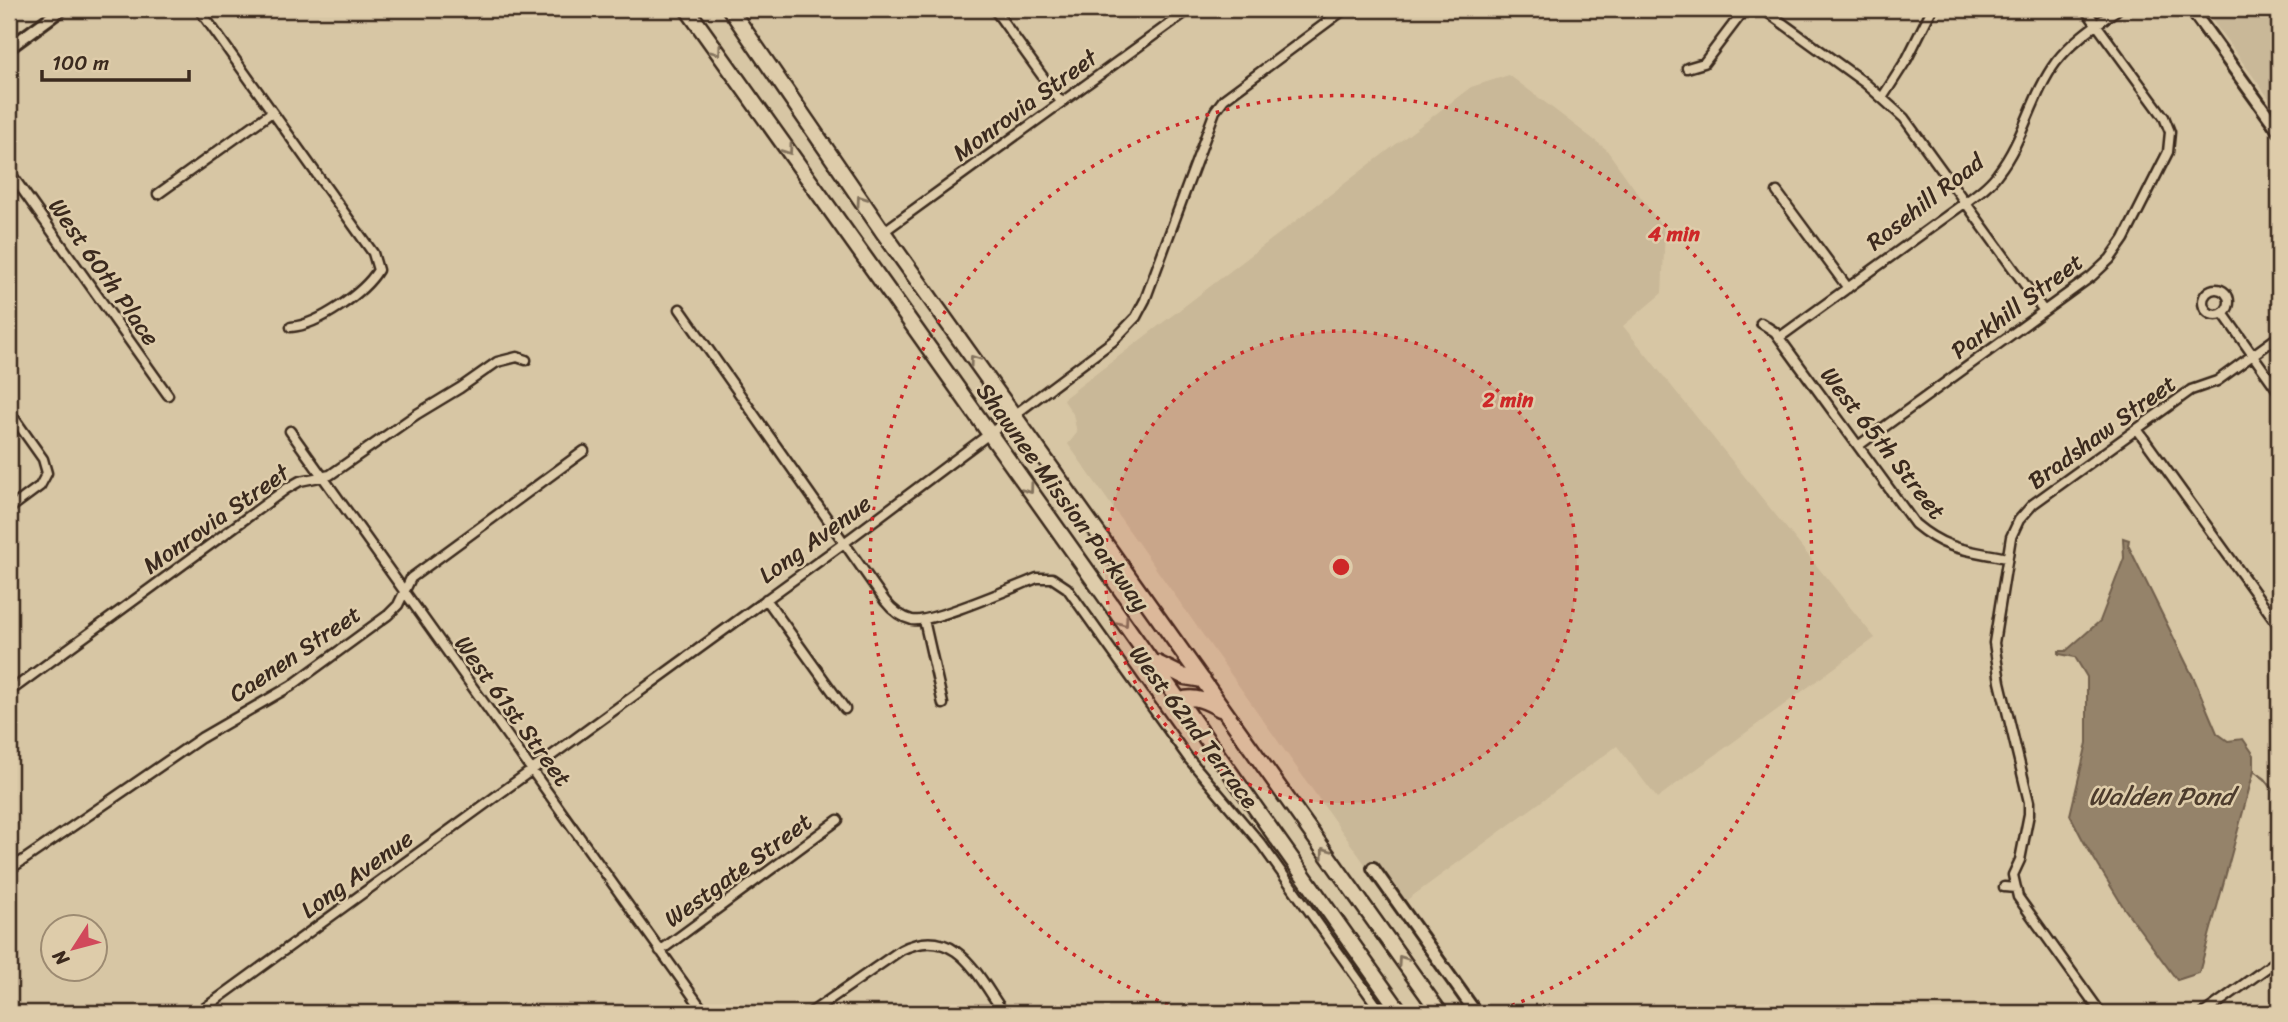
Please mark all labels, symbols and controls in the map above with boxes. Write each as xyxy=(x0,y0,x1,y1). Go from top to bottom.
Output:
street label: Monrovia Street xyxy=(943,37,1108,172)
scale bar xyxy=(42,38,189,82)
one-way arrow xyxy=(709,43,722,55)
text: 100 m xyxy=(52,44,109,82)
street label: Rosehill Road xyxy=(1857,141,1994,262)
one-way arrow xyxy=(780,142,792,155)
street label: West 60th Place xyxy=(37,189,171,355)
one-way arrow xyxy=(857,195,869,208)
text: 4 min xyxy=(1647,215,1701,253)
street label: Parkhill Street xyxy=(1941,242,2093,370)
one-way arrow xyxy=(970,355,982,368)
street label: West 65th Street xyxy=(1809,357,1957,529)
street label: Bradshaw Street xyxy=(2018,363,2186,501)
street label: Shawnee Mission Parkway xyxy=(965,373,1161,621)
text: 2 min xyxy=(1482,381,1534,419)
street label: Monrovia Street xyxy=(134,452,299,585)
one-way arrow xyxy=(1020,481,1033,494)
street label: Long Avenue xyxy=(749,483,881,595)
centre of rings xyxy=(1329,555,1353,579)
street label: Caenen Street xyxy=(220,594,370,714)
one-way arrow xyxy=(1116,614,1128,626)
street label: West 61st Street xyxy=(443,626,583,796)
street label: West 62nd Terrace xyxy=(1118,636,1270,819)
water label: Walden Pond xyxy=(2089,773,2240,819)
street label: Westgate Street xyxy=(655,801,821,939)
street label: Long Avenue xyxy=(291,818,423,930)
one-way arrow xyxy=(1321,847,1333,860)
north arrow xyxy=(38,914,108,984)
text: N xyxy=(43,942,78,974)
one-way arrow xyxy=(1398,955,1410,968)

